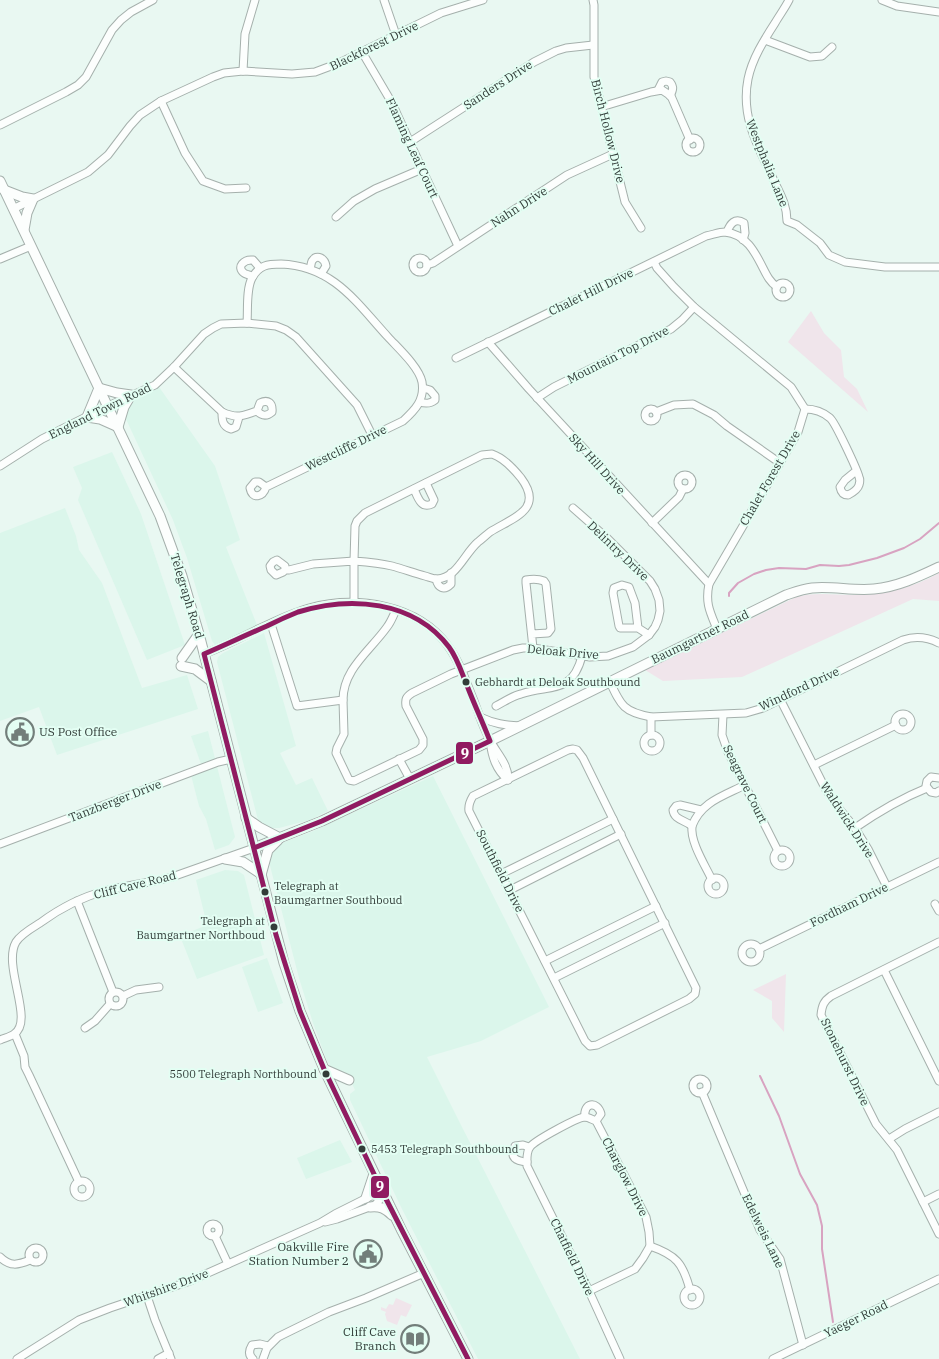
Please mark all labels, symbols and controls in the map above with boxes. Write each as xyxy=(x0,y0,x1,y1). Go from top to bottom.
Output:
street label: Blackforest Drive xyxy=(327,18,421,74)
street label: Sanders Drive xyxy=(460,57,535,112)
street label: Birch Hollow Drive xyxy=(588,78,629,184)
street label: Flaming Leaf Court xyxy=(383,95,442,200)
street label: Westphalia Lane xyxy=(743,117,792,209)
street label: Nahn Drive xyxy=(488,183,550,230)
street label: Chalet Hill Drive xyxy=(546,265,636,319)
street label: Mountain Top Drive xyxy=(565,322,671,387)
street label: England Town Road xyxy=(46,379,153,442)
street label: Westcliffe Drive xyxy=(303,421,389,474)
street label: Chalet Forest Drive xyxy=(736,427,803,528)
street label: Sky Hill Drive xyxy=(566,430,629,497)
street label: Delintry Drive xyxy=(585,518,652,584)
street label: Telegraph Road xyxy=(167,551,208,640)
street label: Baumgartner Road xyxy=(648,606,751,667)
street label: Deloak Drive xyxy=(527,641,600,662)
street label: Windford Drive xyxy=(756,663,841,714)
place label: Gebhardt at Deloak Southbound xyxy=(475,675,641,689)
marker: Gebhardt at Deloak Southbound xyxy=(461,677,471,687)
public building icon: US Post Office xyxy=(5,717,35,747)
place label: US Post Office xyxy=(39,724,117,739)
line badge: 9 xyxy=(455,741,474,765)
street label: Seagrave Court xyxy=(720,742,771,825)
text: 9 xyxy=(461,744,469,762)
street label: Tanzberger Drive xyxy=(66,776,163,825)
street label: Waldwick Drive xyxy=(817,779,878,861)
street label: Southfield Drive xyxy=(473,827,528,915)
street label: Cliff Cave Road xyxy=(92,867,178,902)
place label: Telegraph at Baumgartner Southboud xyxy=(274,879,403,907)
street label: Fordham Drive xyxy=(807,879,890,930)
marker: Telegraph at Baumgartner Southboud xyxy=(260,887,270,897)
place label: Telegraph at Baumgartner Northboud xyxy=(136,914,265,942)
marker: Telegraph at Baumgartner Northboud xyxy=(269,922,279,932)
street label: Stonehurst Drive xyxy=(818,1016,873,1108)
place label: 5500 Telegraph Northbound xyxy=(169,1067,317,1081)
marker: 5500 Telegraph Northbound xyxy=(321,1069,331,1079)
street label: Charglow Drive xyxy=(599,1135,652,1219)
place label: 5453 Telegraph Southbound xyxy=(371,1142,519,1156)
marker: 5453 Telegraph Southbound xyxy=(357,1144,367,1154)
line badge: 9 xyxy=(370,1175,390,1199)
text: 9 xyxy=(376,1177,384,1195)
street label: Edelweis Lane xyxy=(739,1191,788,1270)
street label: Chatfield Drive xyxy=(547,1216,598,1298)
place label: Oakville Fire Station Number 2 xyxy=(249,1239,349,1268)
public building icon: Oakville Fire Station Number 2 xyxy=(353,1239,383,1269)
street label: Whitshire Drive xyxy=(121,1265,210,1310)
street label: Yaeger Road xyxy=(821,1297,890,1340)
place label: Cliff Cave Branch xyxy=(343,1324,397,1353)
library icon: Cliff Cave Branch xyxy=(400,1324,430,1354)

